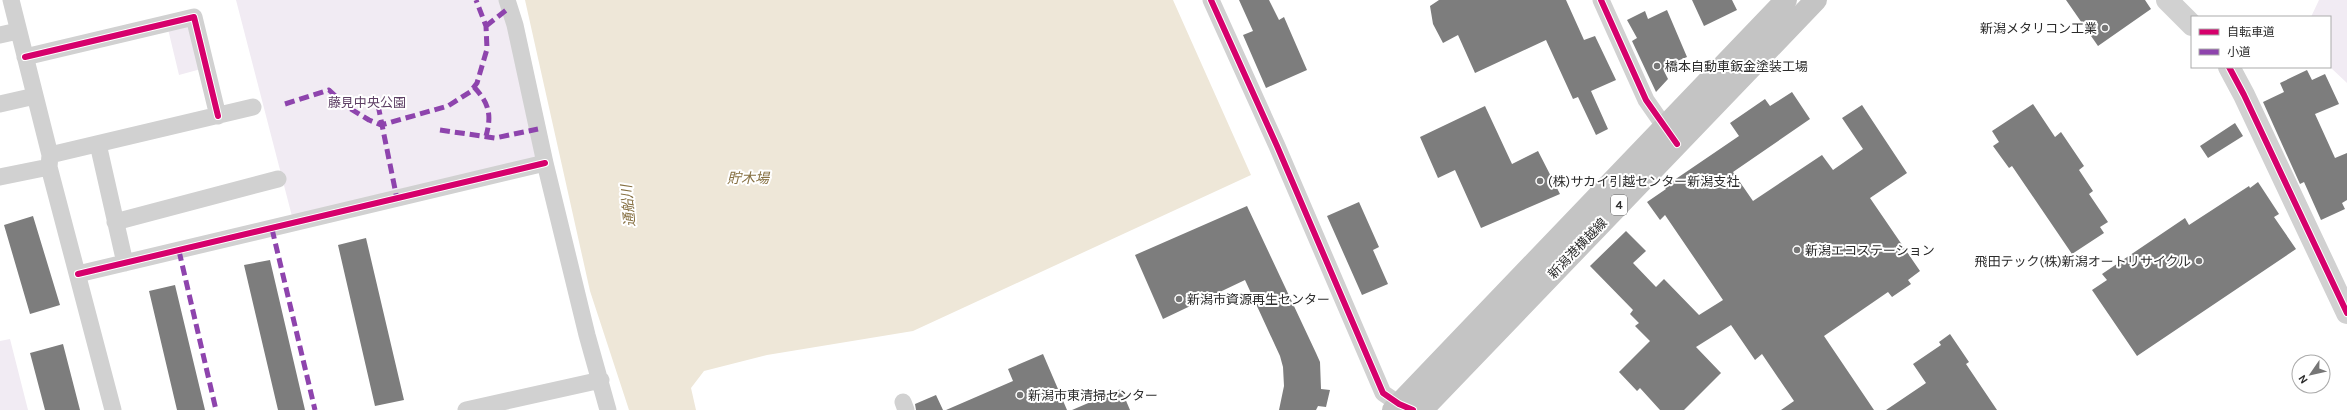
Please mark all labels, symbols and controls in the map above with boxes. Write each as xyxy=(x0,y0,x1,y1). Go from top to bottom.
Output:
legend xyxy=(2191,16,2331,68)
place label: 新潟メタリコン工業 xyxy=(1980,21,2097,36)
marker: 新潟メタリコン工業 xyxy=(2100,23,2110,33)
text: 自転車道 xyxy=(2227,25,2275,39)
text: 小道 xyxy=(2227,45,2251,59)
place label: 橋本自動車鈑金塗装工場 xyxy=(1665,59,1808,74)
marker: 橋本自動車鈑金塗装工場 xyxy=(1652,61,1662,71)
park label: 藤見中央公園 xyxy=(328,95,406,110)
water label: 貯木場 xyxy=(727,170,771,187)
place label: (株)サカイ引越センター新潟支社 xyxy=(1548,174,1739,189)
marker: (株)サカイ引越センター新潟支社 xyxy=(1535,176,1545,186)
water label: 通船川 xyxy=(618,182,639,228)
road number: 4 xyxy=(1611,195,1627,215)
street label: 新潟港横越線 xyxy=(1545,215,1610,282)
place label: 新潟エコステーション xyxy=(1805,243,1935,258)
marker: 新潟エコステーション xyxy=(1792,245,1802,255)
place label: 飛田テック(株)新潟オートリサイクル xyxy=(1974,254,2191,269)
marker: 飛田テック(株)新潟オートリサイクル xyxy=(2194,256,2204,266)
place label: 新潟市資源再生センター xyxy=(1187,292,1330,307)
marker: 新潟市資源再生センター xyxy=(1174,294,1184,304)
north arrow xyxy=(2291,354,2331,394)
text: N xyxy=(2296,372,2311,386)
place label: 新潟市東清掃センター xyxy=(1028,388,1158,403)
marker: 新潟市東清掃センター xyxy=(1015,390,1025,400)

